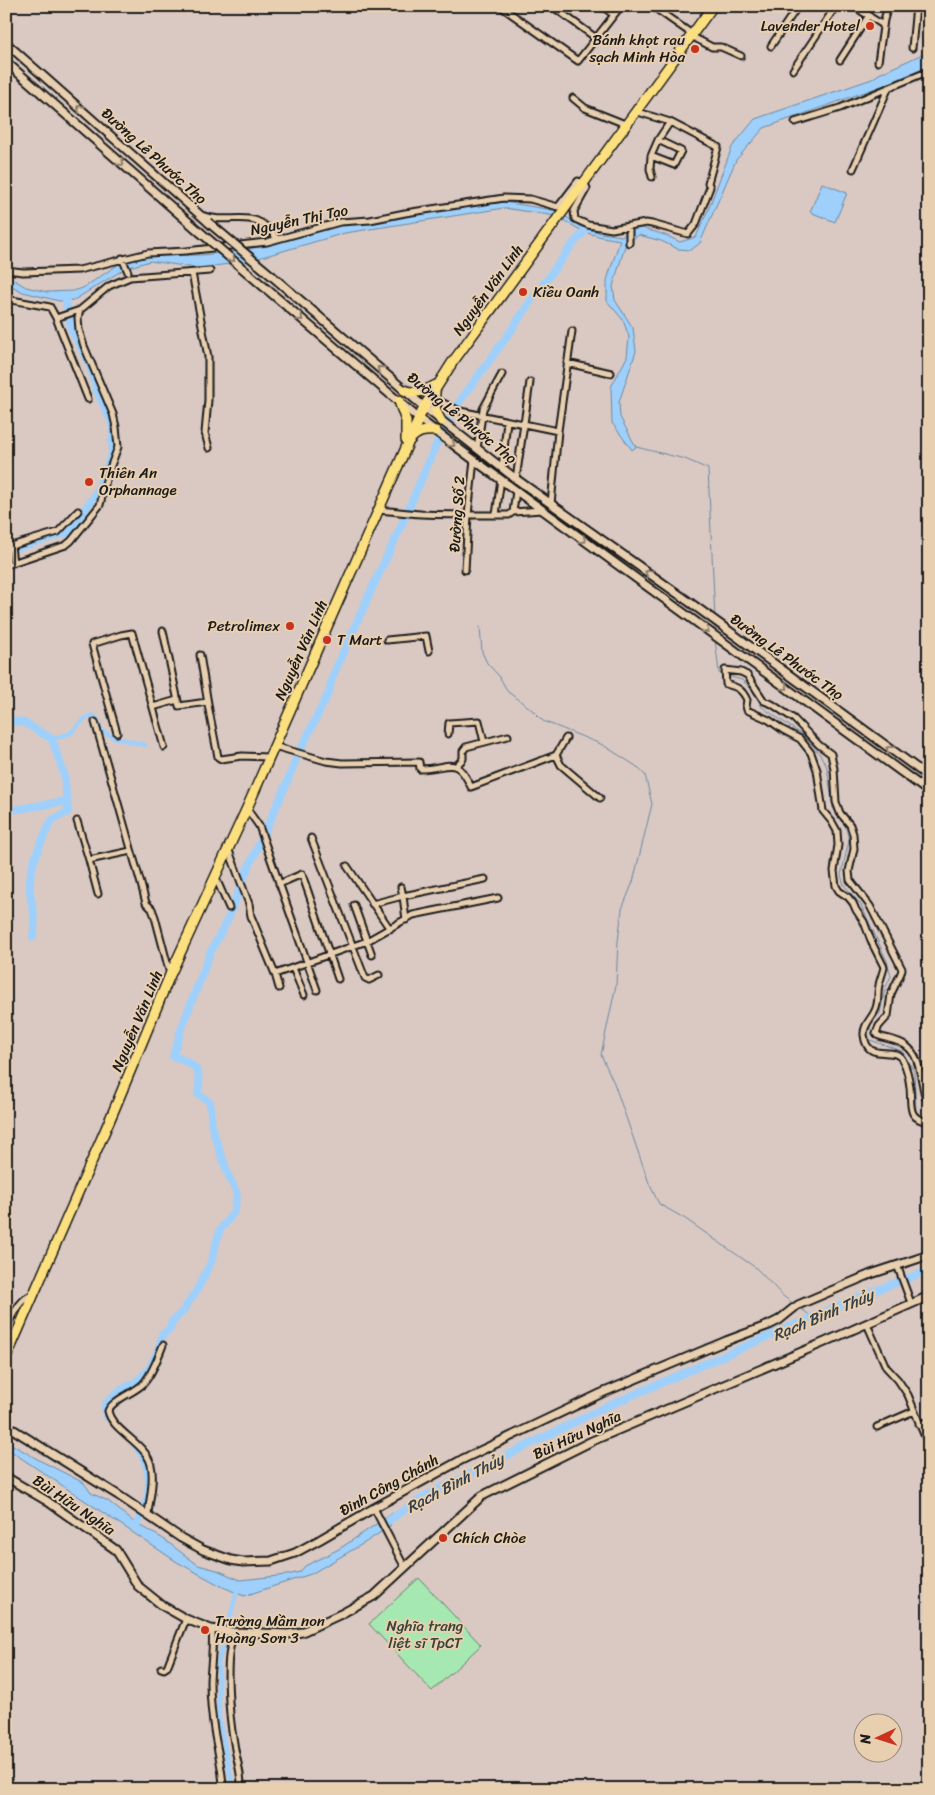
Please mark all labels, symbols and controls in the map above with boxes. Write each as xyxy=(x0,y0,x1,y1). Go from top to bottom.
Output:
place label: Lavender Hotel xyxy=(761,13,861,39)
marker: Lavender Hotel xyxy=(864,20,876,32)
place label: Bánh khọt rau sạch Minh Hòa xyxy=(588,27,685,70)
marker: Bánh khọt rau sạch Minh Hòa xyxy=(689,43,701,55)
street label: Đường Lê Phước Thọ xyxy=(95,101,213,211)
one-way arrow xyxy=(76,105,85,114)
one-way arrow xyxy=(116,158,125,167)
street label: Nguyễn Thị Tạo xyxy=(248,197,351,243)
street label: Nguyễn Văn Linh xyxy=(446,239,530,341)
one-way arrow xyxy=(226,253,235,262)
place label: Kiều Oanh xyxy=(533,279,599,305)
marker: Kiều Oanh xyxy=(517,286,529,298)
one-way arrow xyxy=(295,312,304,321)
one-way arrow xyxy=(376,365,385,374)
street label: Đường Lê Phước Thọ xyxy=(401,365,523,471)
one-way arrow xyxy=(446,438,455,446)
place label: Thiên An Orphannage xyxy=(99,460,177,503)
street label: Đường Số 2 xyxy=(441,475,473,553)
marker: Thiên An Orphannage xyxy=(83,476,95,488)
one-way arrow xyxy=(577,534,587,543)
one-way arrow xyxy=(644,570,654,579)
street label: Nguyễn Văn Linh xyxy=(267,595,335,705)
street label: Đường Lê Phước Thọ xyxy=(725,607,850,708)
place label: Petrolimex xyxy=(208,613,280,639)
marker: Petrolimex xyxy=(284,620,296,632)
one-way arrow xyxy=(700,625,709,633)
place label: T Mart xyxy=(337,627,383,653)
marker: T Mart xyxy=(321,634,333,646)
one-way arrow xyxy=(779,681,789,690)
one-way arrow xyxy=(886,746,895,754)
street label: Nguyễn Văn Linh xyxy=(104,966,170,1076)
water label: Rạch Bình Thủy xyxy=(768,1280,881,1349)
street label: Bùi Hữu Nghĩa xyxy=(528,1403,626,1467)
water label: Rạch Bình Thủy xyxy=(401,1444,512,1521)
street label: Đinh Công Chánh xyxy=(334,1447,444,1523)
street label: Bùi Hữu Nghĩa xyxy=(27,1468,121,1543)
place label: Chích Chòe xyxy=(453,1525,526,1551)
marker: Chích Chòe xyxy=(437,1532,449,1544)
place label: Trường Mầm non Hoàng Sơn 3 xyxy=(215,1608,325,1651)
park label: Nghĩa trang liệt sĩ TpCT xyxy=(387,1613,463,1656)
marker: Trường Mầm non Hoàng Sơn 3 xyxy=(199,1624,211,1636)
north arrow xyxy=(852,1712,902,1762)
text: N xyxy=(853,1733,878,1746)

